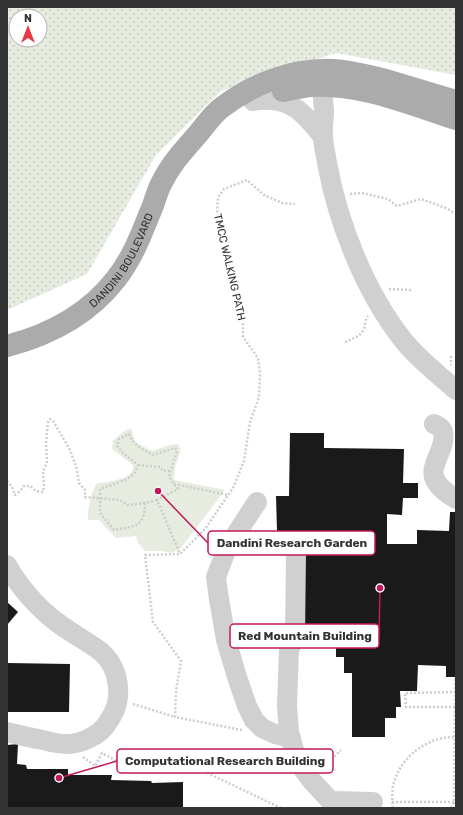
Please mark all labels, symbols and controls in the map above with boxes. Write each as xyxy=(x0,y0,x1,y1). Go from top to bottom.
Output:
north arrow xyxy=(8,8,48,48)
text: N xyxy=(24,12,32,25)
street label: DANDINI BOULEVARD xyxy=(87,211,156,311)
street label: TMCC WALKING PATH xyxy=(211,212,248,322)
callout: Dandini Research Garden xyxy=(208,531,375,555)
text: Dandini Research Garden xyxy=(217,536,368,550)
callout: Red Mountain Building xyxy=(230,624,379,648)
text: Red Mountain Building xyxy=(238,629,372,643)
callout: Computational Research Building xyxy=(117,749,333,773)
text: Computational Research Building xyxy=(125,754,325,768)

